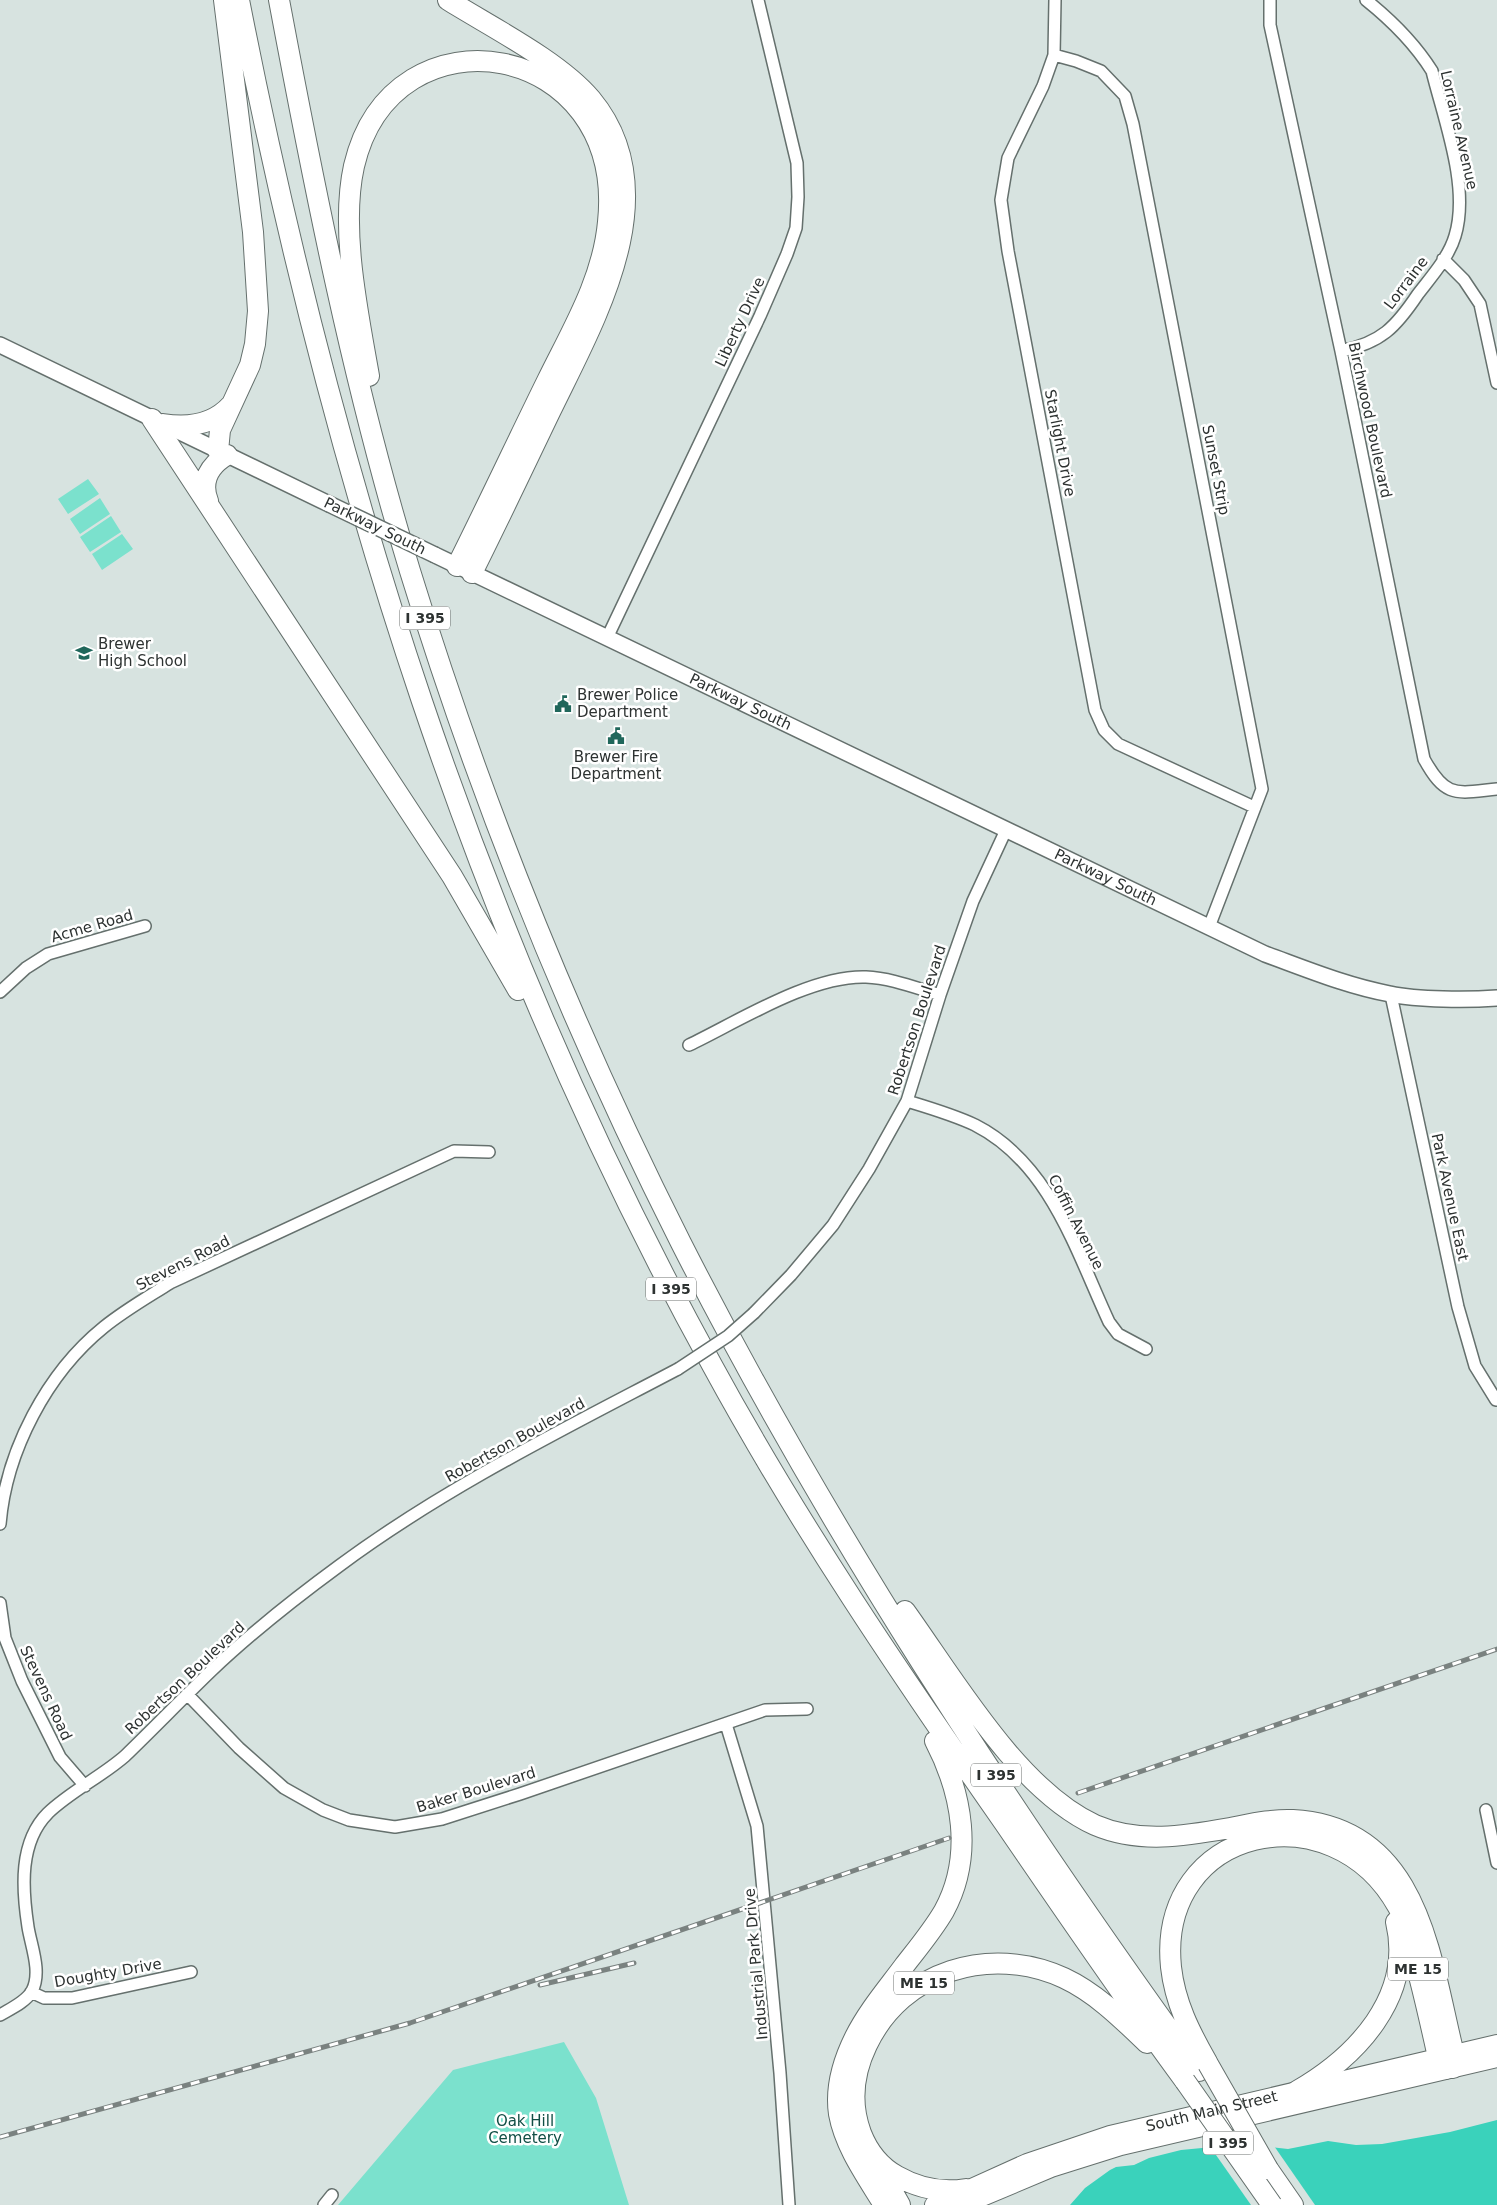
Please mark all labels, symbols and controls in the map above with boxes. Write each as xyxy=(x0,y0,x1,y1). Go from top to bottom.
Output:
street label: Lorraine Avenue xyxy=(1437,69,1481,191)
street label: Lorraine xyxy=(1380,253,1432,313)
street label: Liberty Drive xyxy=(711,274,769,370)
street label: Birchwood Boulevard xyxy=(1345,340,1395,500)
street label: Starlight Drive xyxy=(1041,388,1079,498)
street label: Sunset Strip xyxy=(1198,423,1234,517)
street label: Parkway South xyxy=(321,494,429,558)
road number: I 395 xyxy=(400,606,450,630)
place label: Brewer High School xyxy=(98,635,187,670)
school or university icon: Brewer High School xyxy=(74,643,94,663)
street label: Parkway South xyxy=(687,670,795,734)
place label: Brewer Police Department xyxy=(577,686,678,721)
public building icon: Brewer Police Department xyxy=(553,694,573,714)
public building icon: Brewer Fire Department xyxy=(606,726,626,746)
place label: Brewer Fire Department xyxy=(571,748,661,783)
street label: Parkway South xyxy=(1052,845,1160,910)
street label: Acme Road xyxy=(49,906,135,946)
street label: Robertson Boulevard xyxy=(884,943,950,1097)
street label: Park Avenue East xyxy=(1428,1132,1472,1263)
street label: Coffin Avenue xyxy=(1044,1172,1108,1272)
street label: Stevens Road xyxy=(133,1232,233,1294)
road number: I 395 xyxy=(646,1278,696,1300)
street label: Robertson Boulevard xyxy=(442,1394,588,1486)
street label: Robertson Boulevard xyxy=(122,1618,248,1738)
street label: Stevens Road xyxy=(16,1643,76,1743)
street label: Baker Boulevard xyxy=(414,1763,538,1817)
road number: I 395 xyxy=(971,1764,1021,1786)
street label: Industrial Park Drive xyxy=(740,1887,772,2041)
street label: Doughty Drive xyxy=(53,1955,163,1991)
road number: ME 15 xyxy=(1388,1958,1448,1980)
road number: ME 15 xyxy=(894,1972,954,1995)
street label: South Main Street xyxy=(1144,2087,1279,2135)
park label: Oak Hill Cemetery xyxy=(488,2112,562,2147)
road number: I 395 xyxy=(1203,2132,1253,2154)

